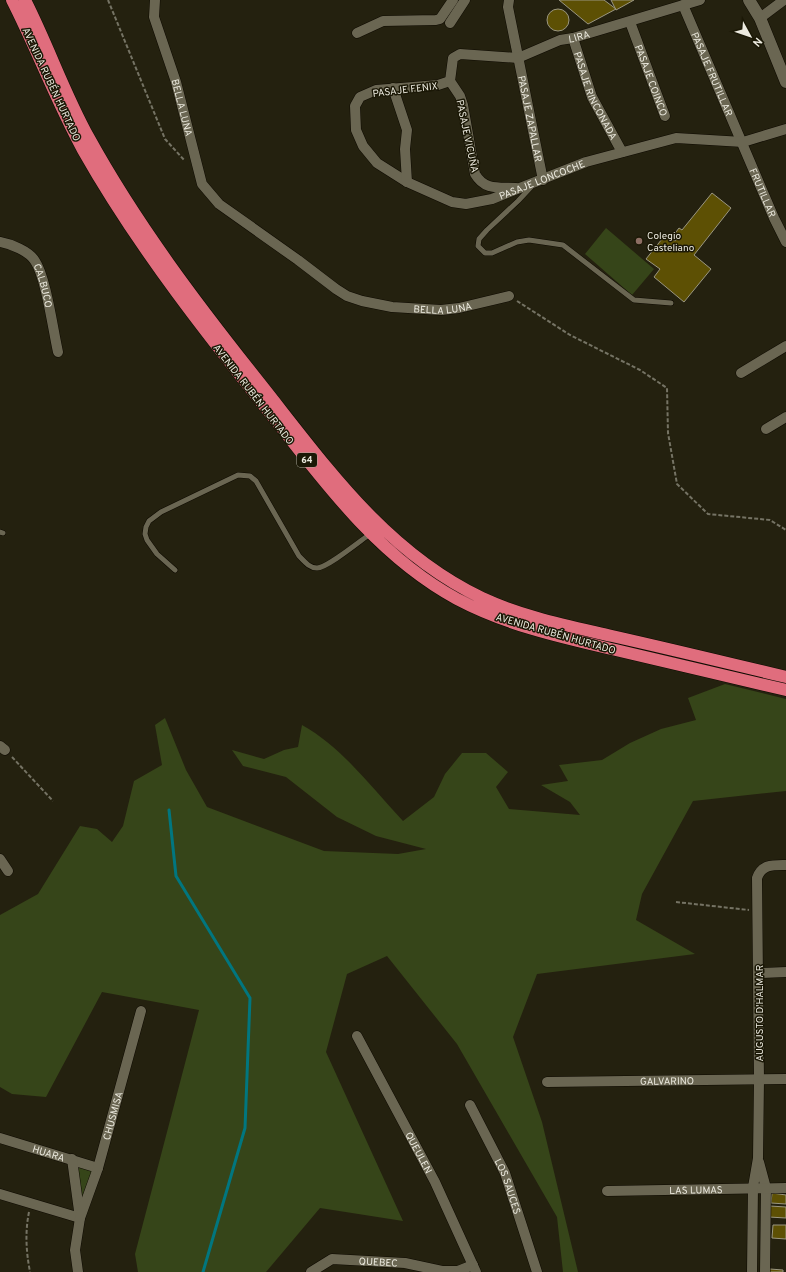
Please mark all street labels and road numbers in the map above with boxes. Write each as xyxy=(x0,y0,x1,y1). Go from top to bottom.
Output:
street label: AVENIDA RUBÉN HURTADO xyxy=(19,26,83,144)
street label: LIRA xyxy=(568,28,592,47)
street label: PASAJE FRUTILLAR xyxy=(687,30,735,119)
street label: PASAJE COINCO xyxy=(631,43,669,118)
street label: PASAJE RINCONADA xyxy=(570,50,619,143)
street label: PASAJE ZAPALLAR xyxy=(514,75,544,163)
street label: BELLA LUNA xyxy=(168,78,195,138)
street label: PASAJE FENIX xyxy=(372,80,439,101)
street label: PASAJE VICUÑA xyxy=(452,99,481,174)
street label: PASAJE LONCOCHE xyxy=(498,158,587,204)
street label: FRUTILLAR xyxy=(746,167,778,220)
street label: CALBUCO xyxy=(30,262,54,309)
street label: BELLA LUNA xyxy=(413,300,474,318)
street label: AVENIDA RUBÉN HURTADO xyxy=(209,342,296,448)
road number: 64 xyxy=(297,453,317,467)
street label: AVENIDA RUBÉN HURTADO xyxy=(494,611,617,658)
street label: AUGUSTO D'HALMAR xyxy=(754,965,767,1061)
street label: GALVARINO xyxy=(640,1075,694,1089)
street label: CHUSMISA xyxy=(101,1090,127,1142)
street label: QUEULEN xyxy=(401,1130,434,1176)
street label: HUARA xyxy=(30,1143,66,1166)
street label: LOS SAUCES xyxy=(491,1157,523,1216)
street label: LAS LUMAS xyxy=(669,1184,723,1198)
street label: QUEBEC xyxy=(358,1255,398,1271)

